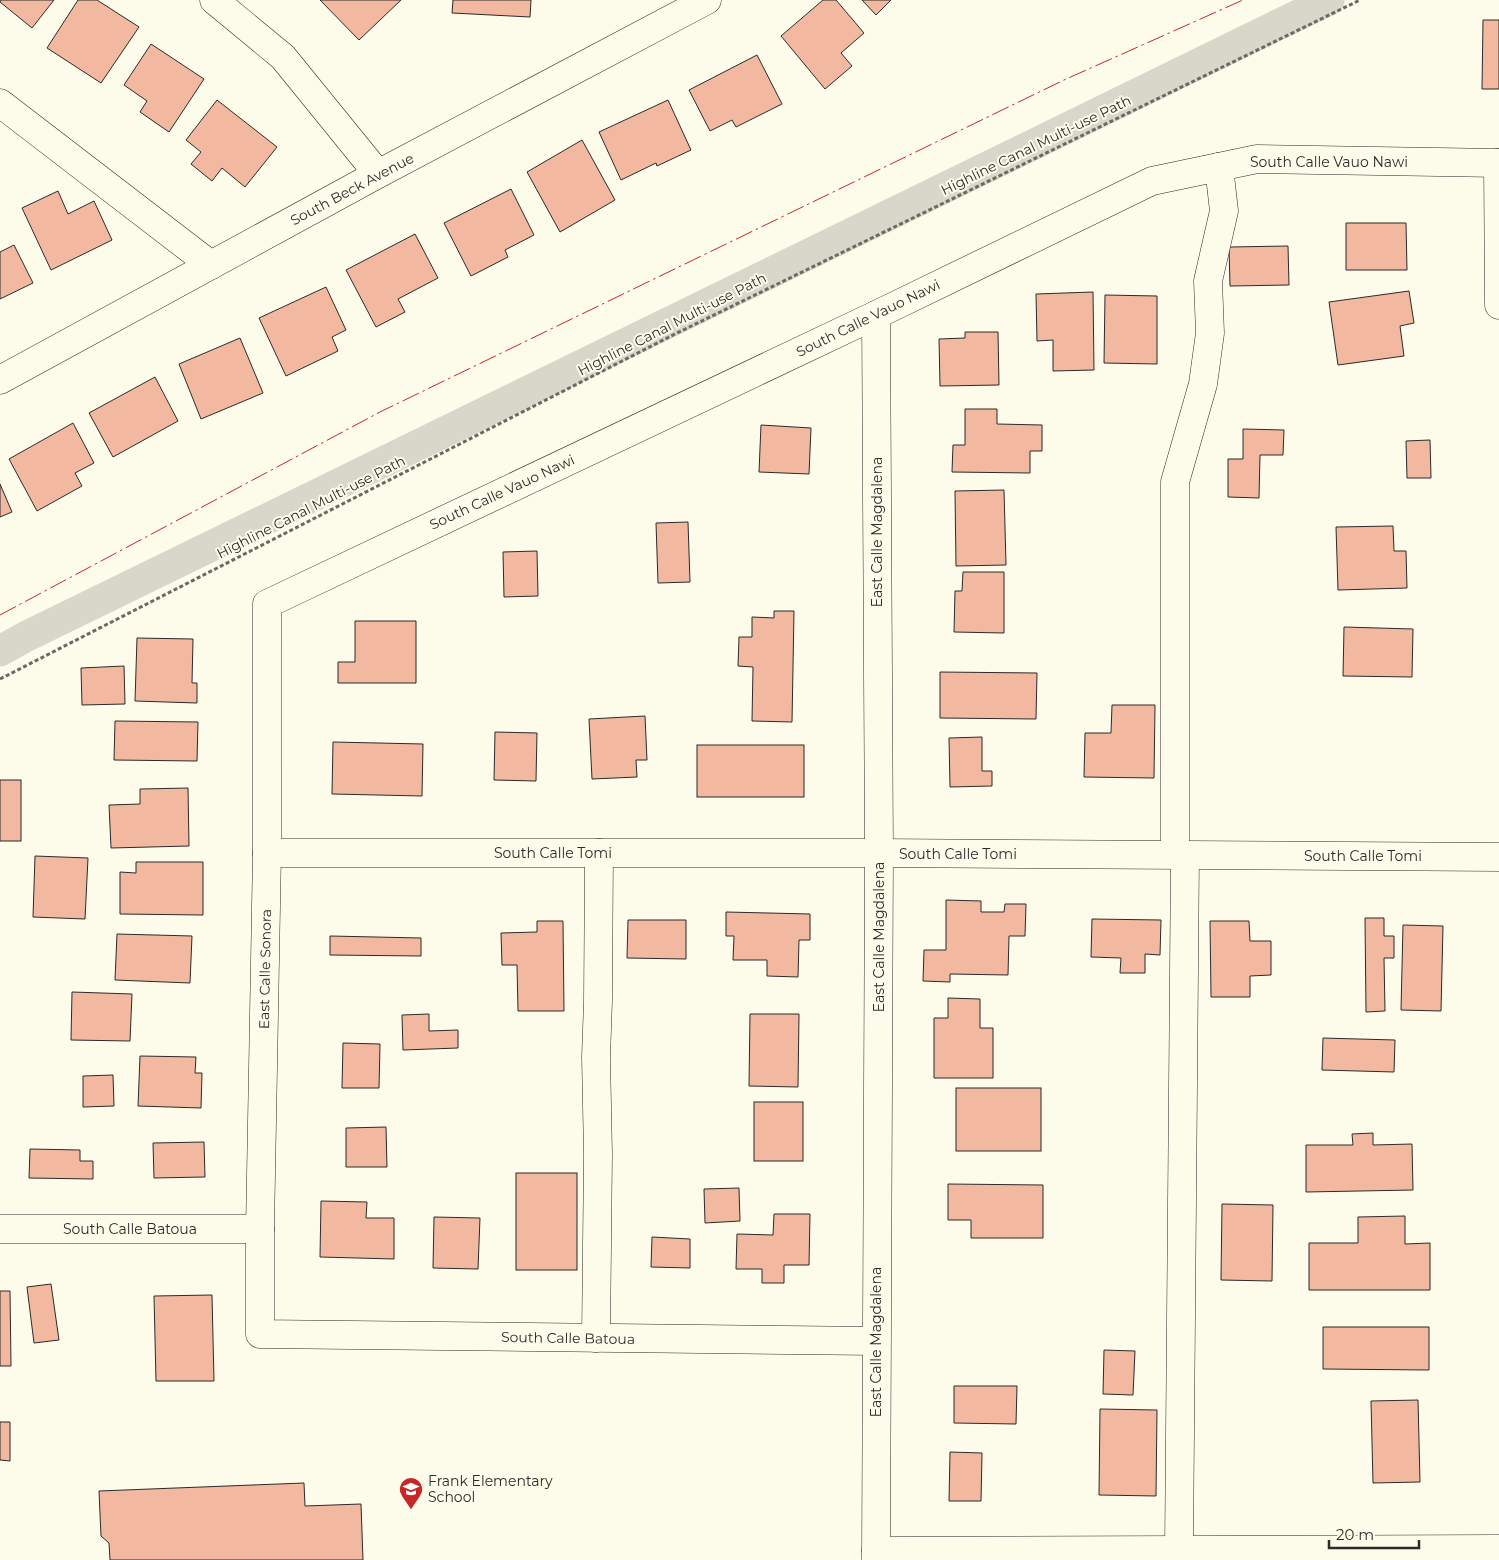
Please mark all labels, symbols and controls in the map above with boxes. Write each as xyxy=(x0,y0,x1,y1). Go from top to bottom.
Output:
street label: Highline Canal Multi-use Path xyxy=(938,91,1134,199)
street label: South Beck Avenue xyxy=(287,149,417,229)
street label: South Calle Vauo Nawi xyxy=(1250,153,1408,171)
street label: Highline Canal Multi-use Path xyxy=(575,268,769,380)
street label: South Calle Vauo Nawi xyxy=(793,275,943,361)
street label: South Calle Vauo Nawi xyxy=(427,450,577,534)
street label: Highline Canal Multi-use Path xyxy=(214,451,408,563)
street label: East Calle Magdalena xyxy=(868,457,886,607)
street label: South Calle Tomi xyxy=(494,844,612,862)
street label: South Calle Tomi xyxy=(899,845,1017,863)
street label: South Calle Tomi xyxy=(1304,847,1422,865)
street label: East Calle Magdalena xyxy=(870,862,888,1012)
street label: East Calle Sonora xyxy=(255,909,275,1029)
street label: South Calle Batoua xyxy=(63,1220,197,1238)
street label: East Calle Magdalena xyxy=(867,1267,885,1417)
street label: South Calle Batoua xyxy=(501,1328,635,1348)
place label: Frank Elementary School xyxy=(428,1472,553,1506)
school or university icon: Frank Elementary School xyxy=(398,1476,424,1510)
scale bar xyxy=(1329,1518,1419,1550)
text: 20 m xyxy=(1336,1525,1374,1544)

